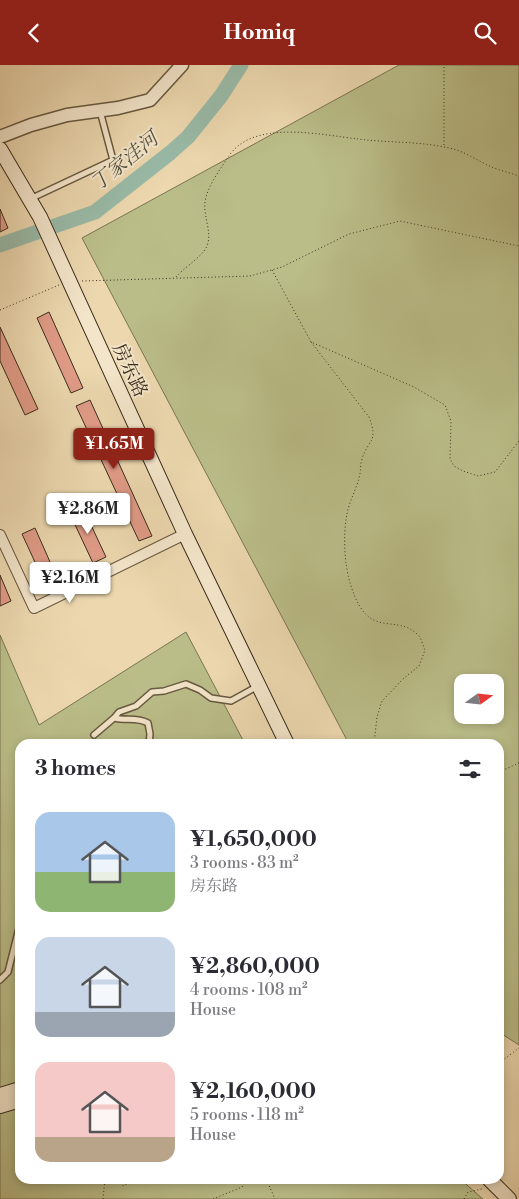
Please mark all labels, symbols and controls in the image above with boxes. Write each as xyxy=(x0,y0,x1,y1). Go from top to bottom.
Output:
icon: back xyxy=(20,19,48,47)
text: Homiq xyxy=(224,19,295,46)
icon: search xyxy=(471,19,499,47)
water label: 丁家洼河 xyxy=(86,125,166,197)
street label: 房东路 xyxy=(107,339,153,401)
pin: ¥1.65M xyxy=(73,427,155,470)
text: ¥1.65M xyxy=(84,434,144,454)
pin: ¥2.86M xyxy=(47,493,129,535)
text: ¥2.86M xyxy=(57,499,119,519)
pin: ¥2.16M xyxy=(29,561,111,604)
text: ¥2.16M xyxy=(41,568,99,588)
north arrow xyxy=(454,674,504,724)
map controls xyxy=(454,674,504,724)
icon: filters xyxy=(456,755,484,783)
text: 3 homes xyxy=(35,756,116,782)
text: ¥1,650,000 xyxy=(190,827,317,853)
icon: home xyxy=(75,832,135,892)
text: 3 rooms · 83 m² xyxy=(190,853,299,873)
text: 房东路 xyxy=(190,876,238,896)
text: ¥2,860,000 xyxy=(190,954,320,980)
icon: home xyxy=(75,957,135,1017)
text: 4 rooms · 108 m² xyxy=(190,980,308,1000)
text: House xyxy=(190,1000,236,1020)
text: ¥2,160,000 xyxy=(190,1079,316,1105)
icon: home xyxy=(75,1082,135,1142)
text: 5 rooms · 118 m² xyxy=(190,1105,304,1125)
text: House xyxy=(190,1125,236,1145)

